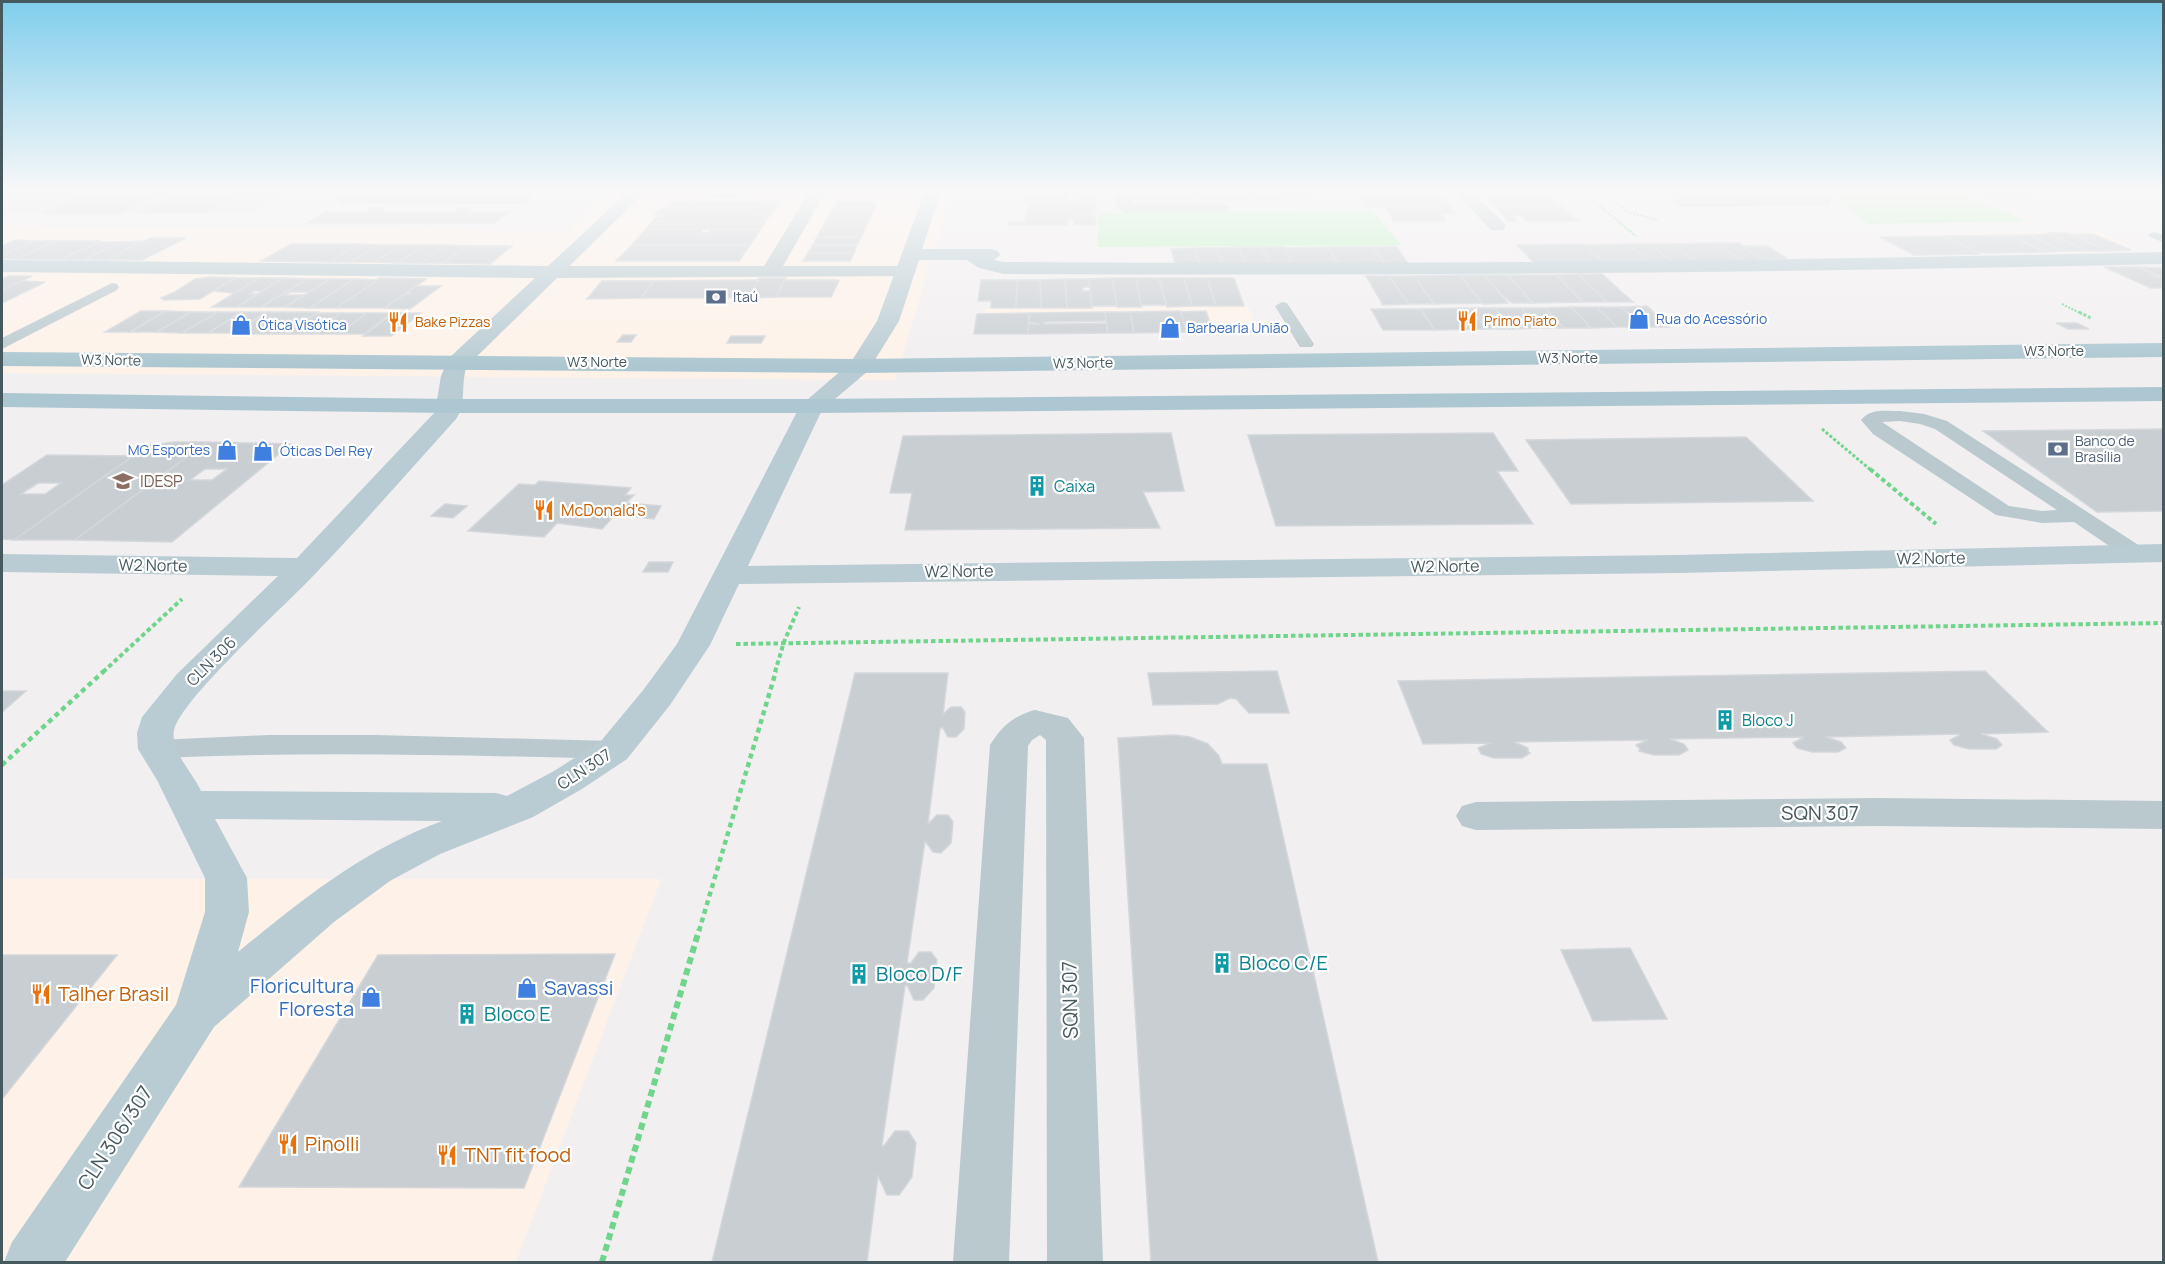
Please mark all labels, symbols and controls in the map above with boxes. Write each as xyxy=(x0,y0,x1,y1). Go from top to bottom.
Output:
bank icon: Itaú xyxy=(704,285,728,309)
place label: Itaú xyxy=(733,287,758,306)
shop icon: Rua do Acessório xyxy=(1627,307,1651,331)
restaurant icon: Primo Piato xyxy=(1455,309,1479,333)
place label: Rua do Acessório xyxy=(1656,309,1767,328)
restaurant icon: Bake Pizzas xyxy=(386,310,410,334)
place label: Primo Piato xyxy=(1484,311,1557,330)
place label: Bake Pizzas xyxy=(415,312,490,331)
shop icon: Ótica Visótica xyxy=(229,313,253,337)
place label: Ótica Visótica xyxy=(258,315,347,334)
shop icon: Barbearia União xyxy=(1158,316,1182,340)
place label: Barbearia União xyxy=(1187,318,1289,337)
street label: W3 Norte xyxy=(2024,341,2084,360)
street label: W3 Norte xyxy=(1538,348,1598,367)
street label: W3 Norte xyxy=(81,349,141,370)
street label: W3 Norte xyxy=(567,352,627,371)
street label: W3 Norte xyxy=(1053,352,1113,373)
place label: Banco de Brasília xyxy=(2075,431,2135,466)
bank icon: Banco de Brasília xyxy=(2046,437,2070,461)
shop icon: MG Esportes xyxy=(215,438,239,462)
shop icon: Óticas Del Rey xyxy=(251,439,275,463)
place label: MG Esportes xyxy=(128,440,210,459)
place label: Óticas Del Rey xyxy=(280,441,373,460)
school or university icon: IDESP xyxy=(111,469,135,493)
place label: IDESP xyxy=(140,470,183,492)
building icon: Caixa xyxy=(1025,474,1049,498)
place label: Caixa xyxy=(1054,475,1095,497)
restaurant icon: McDonald's xyxy=(532,498,556,522)
place label: McDonald's xyxy=(561,499,646,521)
street label: W2 Norte xyxy=(1896,546,1966,570)
street label: W2 Norte xyxy=(118,553,188,577)
street label: W2 Norte xyxy=(1410,554,1480,578)
street label: W2 Norte xyxy=(924,559,994,583)
street label: CLN 306 xyxy=(181,631,241,691)
building icon: Bloco J xyxy=(1713,708,1737,732)
place label: Bloco J xyxy=(1742,709,1794,731)
street label: CLN 307 xyxy=(553,743,615,795)
street label: SQN 307 xyxy=(1781,799,1859,826)
place label: Bloco C/E xyxy=(1239,949,1328,976)
building icon: Bloco C/E xyxy=(1210,951,1234,975)
place label: Bloco D/F xyxy=(876,960,963,987)
street label: SQN 307 xyxy=(1055,961,1084,1039)
building icon: Bloco D/F xyxy=(847,962,871,986)
place label: Floricultura Floresta xyxy=(250,972,354,1022)
place label: Savassi xyxy=(544,974,613,1001)
shop icon: Savassi xyxy=(515,976,539,1000)
place label: Talher Brasil xyxy=(58,980,169,1007)
restaurant icon: Talher Brasil xyxy=(29,982,53,1006)
shop icon: Floricultura Floresta xyxy=(359,985,383,1009)
place label: Bloco E xyxy=(484,1000,551,1027)
building icon: Bloco E xyxy=(455,1002,479,1026)
street label: CLN 306/307 xyxy=(71,1081,158,1195)
place label: Pinolli xyxy=(305,1130,359,1157)
restaurant icon: Pinolli xyxy=(276,1132,300,1156)
place label: TNT fit food xyxy=(464,1141,571,1168)
restaurant icon: TNT fit food xyxy=(435,1143,459,1167)

